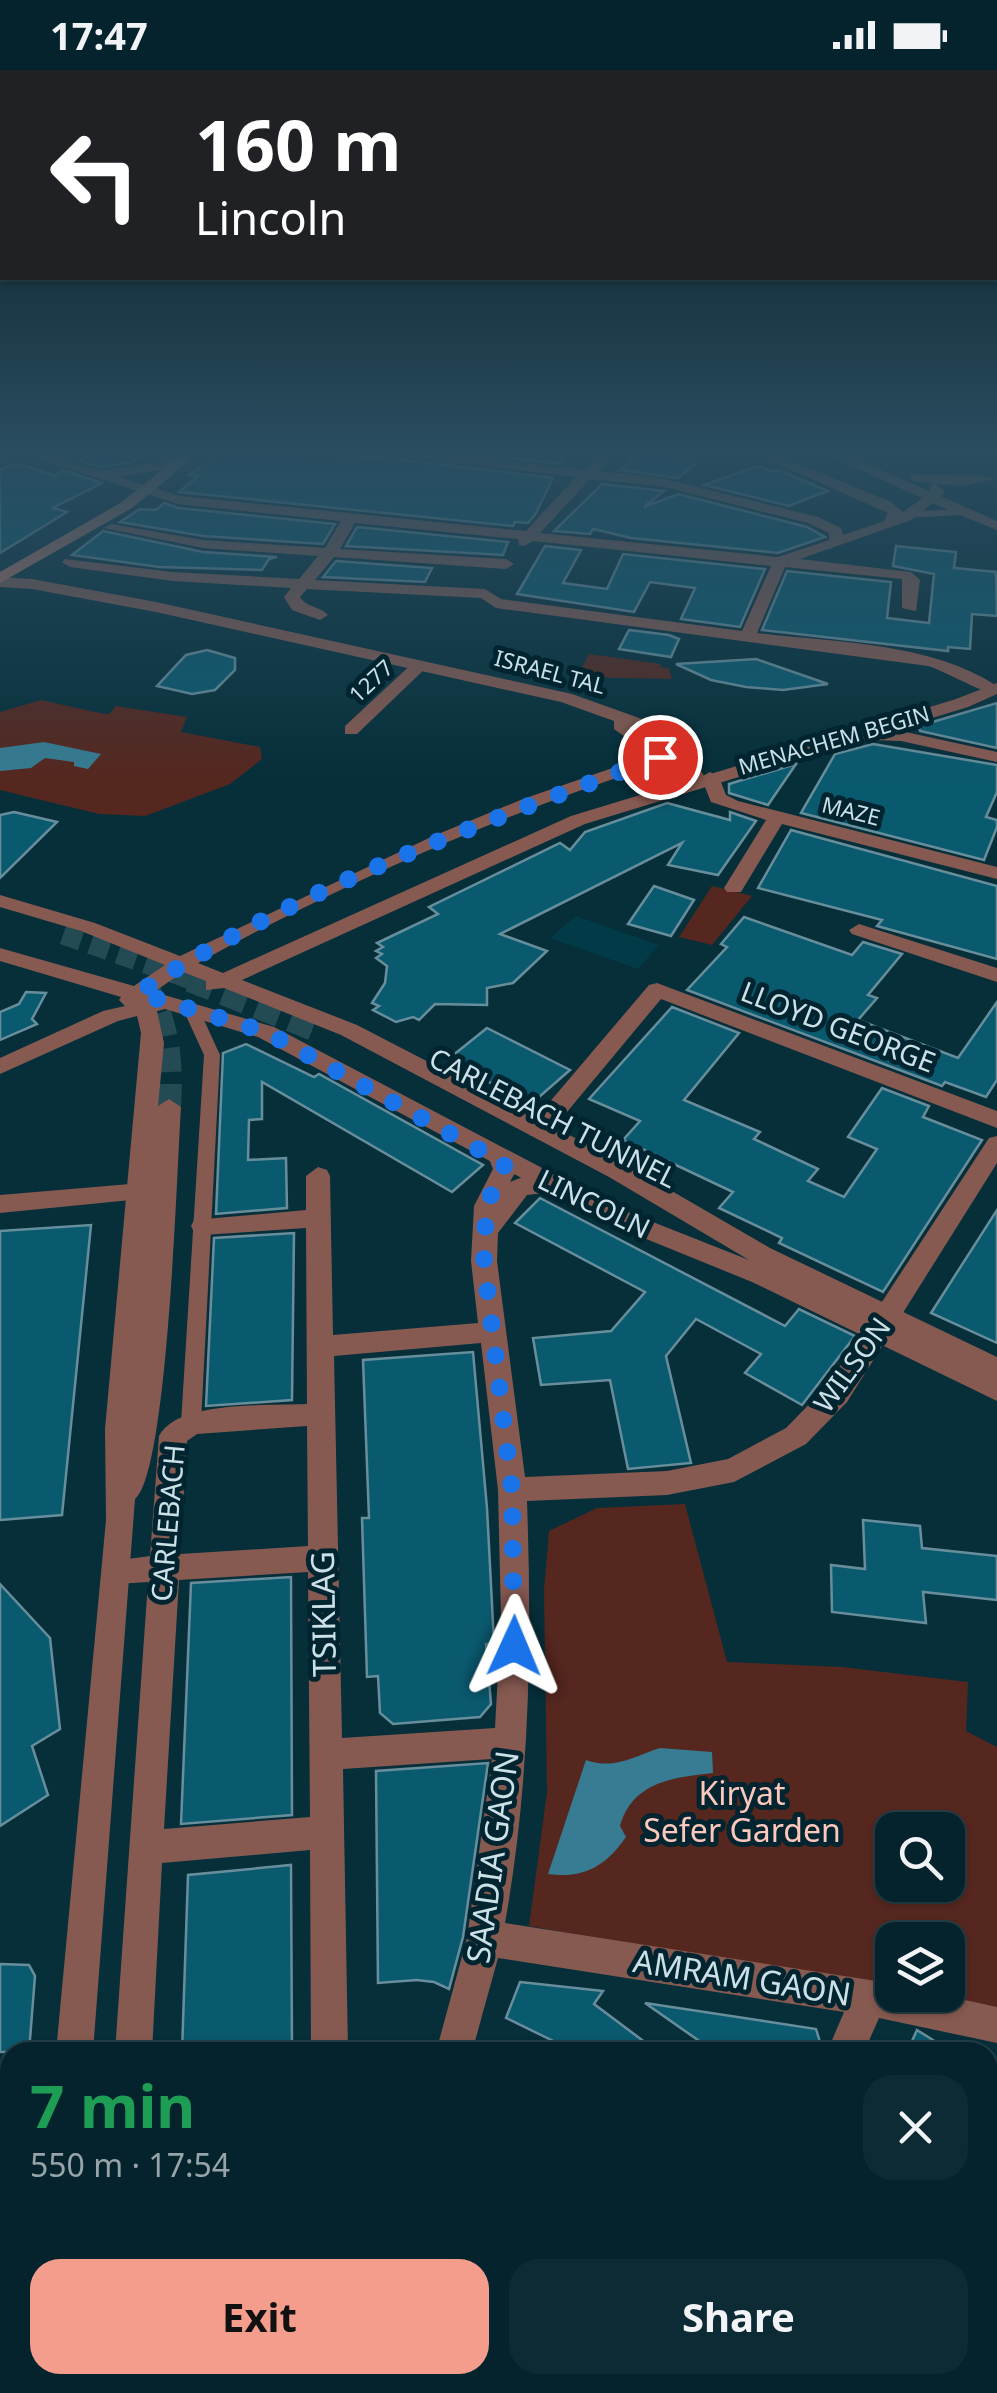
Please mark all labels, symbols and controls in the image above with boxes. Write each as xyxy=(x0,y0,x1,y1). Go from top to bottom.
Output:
text: 17:47 xyxy=(50,9,148,61)
text: 160 m xyxy=(195,96,402,192)
icon: left xyxy=(30,110,160,240)
text: Lincoln xyxy=(195,187,346,248)
street label: ISRAEL TAL xyxy=(492,642,609,700)
street label: 1277 xyxy=(342,652,399,708)
street label: MENACHEM BEGIN xyxy=(735,697,933,781)
pin xyxy=(618,715,703,800)
icon: arrive xyxy=(633,730,688,785)
street label: MAZE xyxy=(819,788,883,832)
street label: LLOYD GEORGE xyxy=(736,972,941,1081)
street label: CARLEBACH TUNNEL xyxy=(423,1038,684,1196)
street label: LINCOLN xyxy=(532,1160,657,1247)
street label: WILSON xyxy=(804,1309,899,1420)
street label: CARLEBACH xyxy=(141,1443,193,1603)
street label: TSIKLAG xyxy=(300,1551,345,1677)
position arrow xyxy=(462,1594,566,1698)
street label: SAADIA GAON xyxy=(455,1748,528,1966)
park label: Kiryat Sefer Garden xyxy=(643,1771,841,1851)
map controls xyxy=(875,1812,965,2012)
button: search xyxy=(875,1812,965,1902)
button: layers xyxy=(875,1922,965,2012)
street label: AMRAM GAON xyxy=(630,1938,854,2015)
text: 7 min xyxy=(30,2064,195,2146)
button: close xyxy=(863,2075,968,2180)
text: 550 m · 17:54 xyxy=(30,2143,230,2186)
button: Exit xyxy=(30,2259,489,2374)
button: Share xyxy=(509,2259,968,2374)

